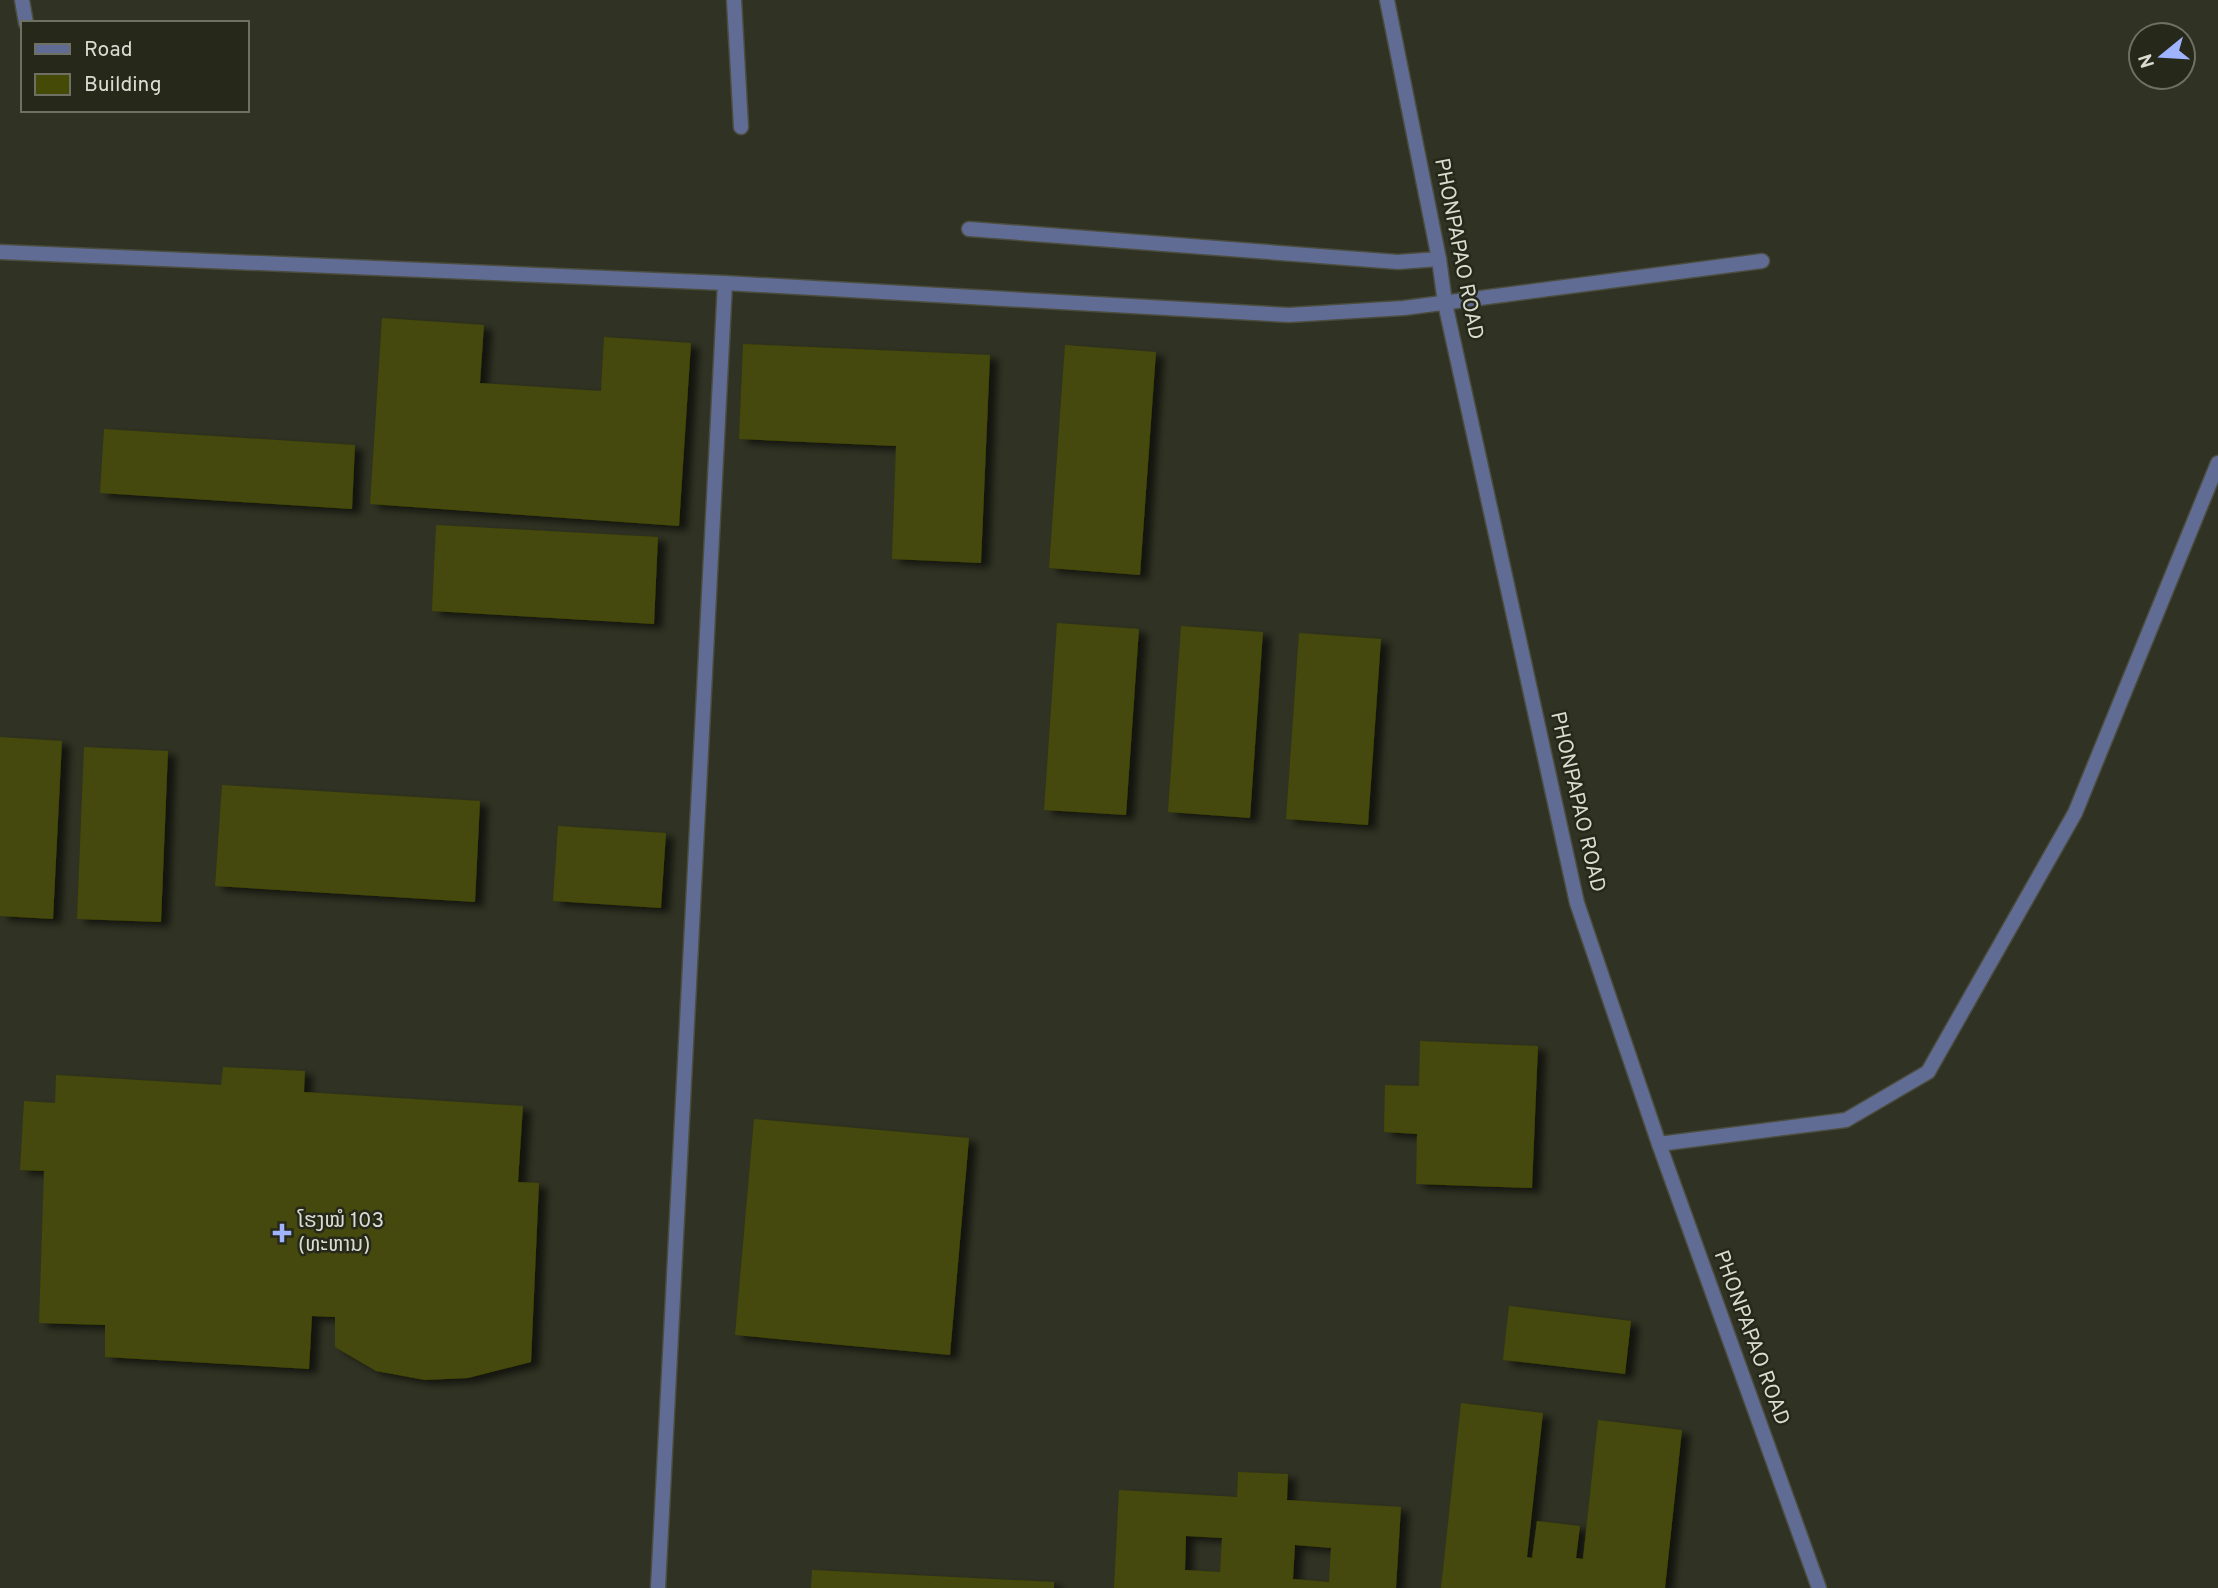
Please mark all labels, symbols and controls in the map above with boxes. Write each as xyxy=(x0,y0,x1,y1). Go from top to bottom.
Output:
legend xyxy=(21,21,248,112)
north arrow xyxy=(2127,21,2197,91)
text: Road xyxy=(84,37,133,64)
text: N xyxy=(2134,50,2161,71)
text: Building xyxy=(84,72,162,99)
street label: PHONPAPAO ROAD xyxy=(1427,156,1489,342)
street label: PHONPAPAO ROAD xyxy=(1543,709,1611,895)
place label: ໂຮງໝໍ 103 (ທະຫານ) xyxy=(297,1208,384,1259)
marker: ໂຮງໝໍ 103 (ທະຫານ) xyxy=(272,1223,292,1243)
street label: PHONPAPAO ROAD xyxy=(1707,1247,1795,1429)

